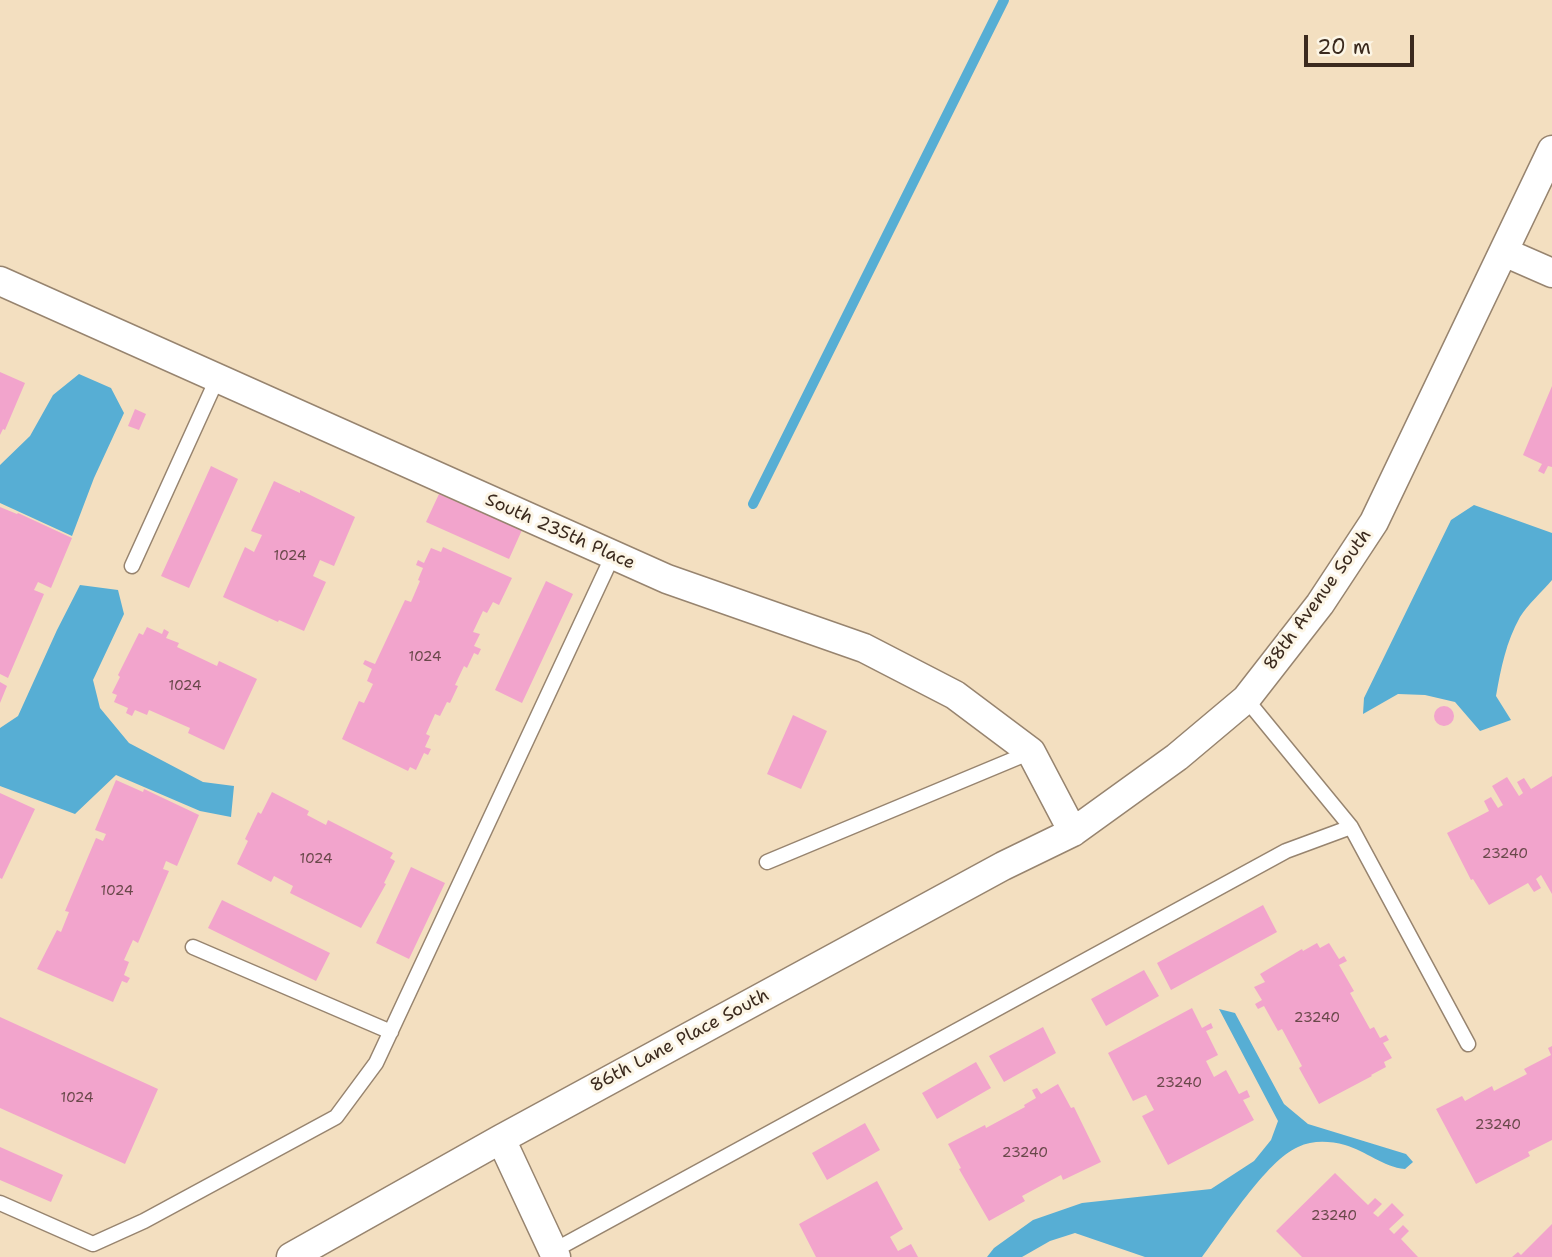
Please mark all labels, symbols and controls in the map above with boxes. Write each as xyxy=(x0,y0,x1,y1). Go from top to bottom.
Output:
scale bar xyxy=(1307,21,1417,65)
text: 20 m xyxy=(1317,33,1371,61)
street label: South 235th Place xyxy=(482,489,638,575)
street label: 88th Avenue South xyxy=(1260,525,1376,675)
house number: 1024 xyxy=(273,548,307,564)
house number: 1024 xyxy=(408,649,442,665)
house number: 1024 xyxy=(168,678,202,694)
house number: 23240 xyxy=(1482,846,1528,862)
house number: 1024 xyxy=(299,851,333,867)
house number: 1024 xyxy=(100,883,134,899)
street label: 86th Lane Place South xyxy=(587,985,773,1097)
house number: 23240 xyxy=(1294,1010,1340,1026)
house number: 23240 xyxy=(1156,1075,1202,1091)
house number: 1024 xyxy=(60,1090,94,1106)
house number: 23240 xyxy=(1475,1117,1521,1133)
house number: 23240 xyxy=(1002,1145,1048,1161)
house number: 23240 xyxy=(1311,1208,1357,1224)

